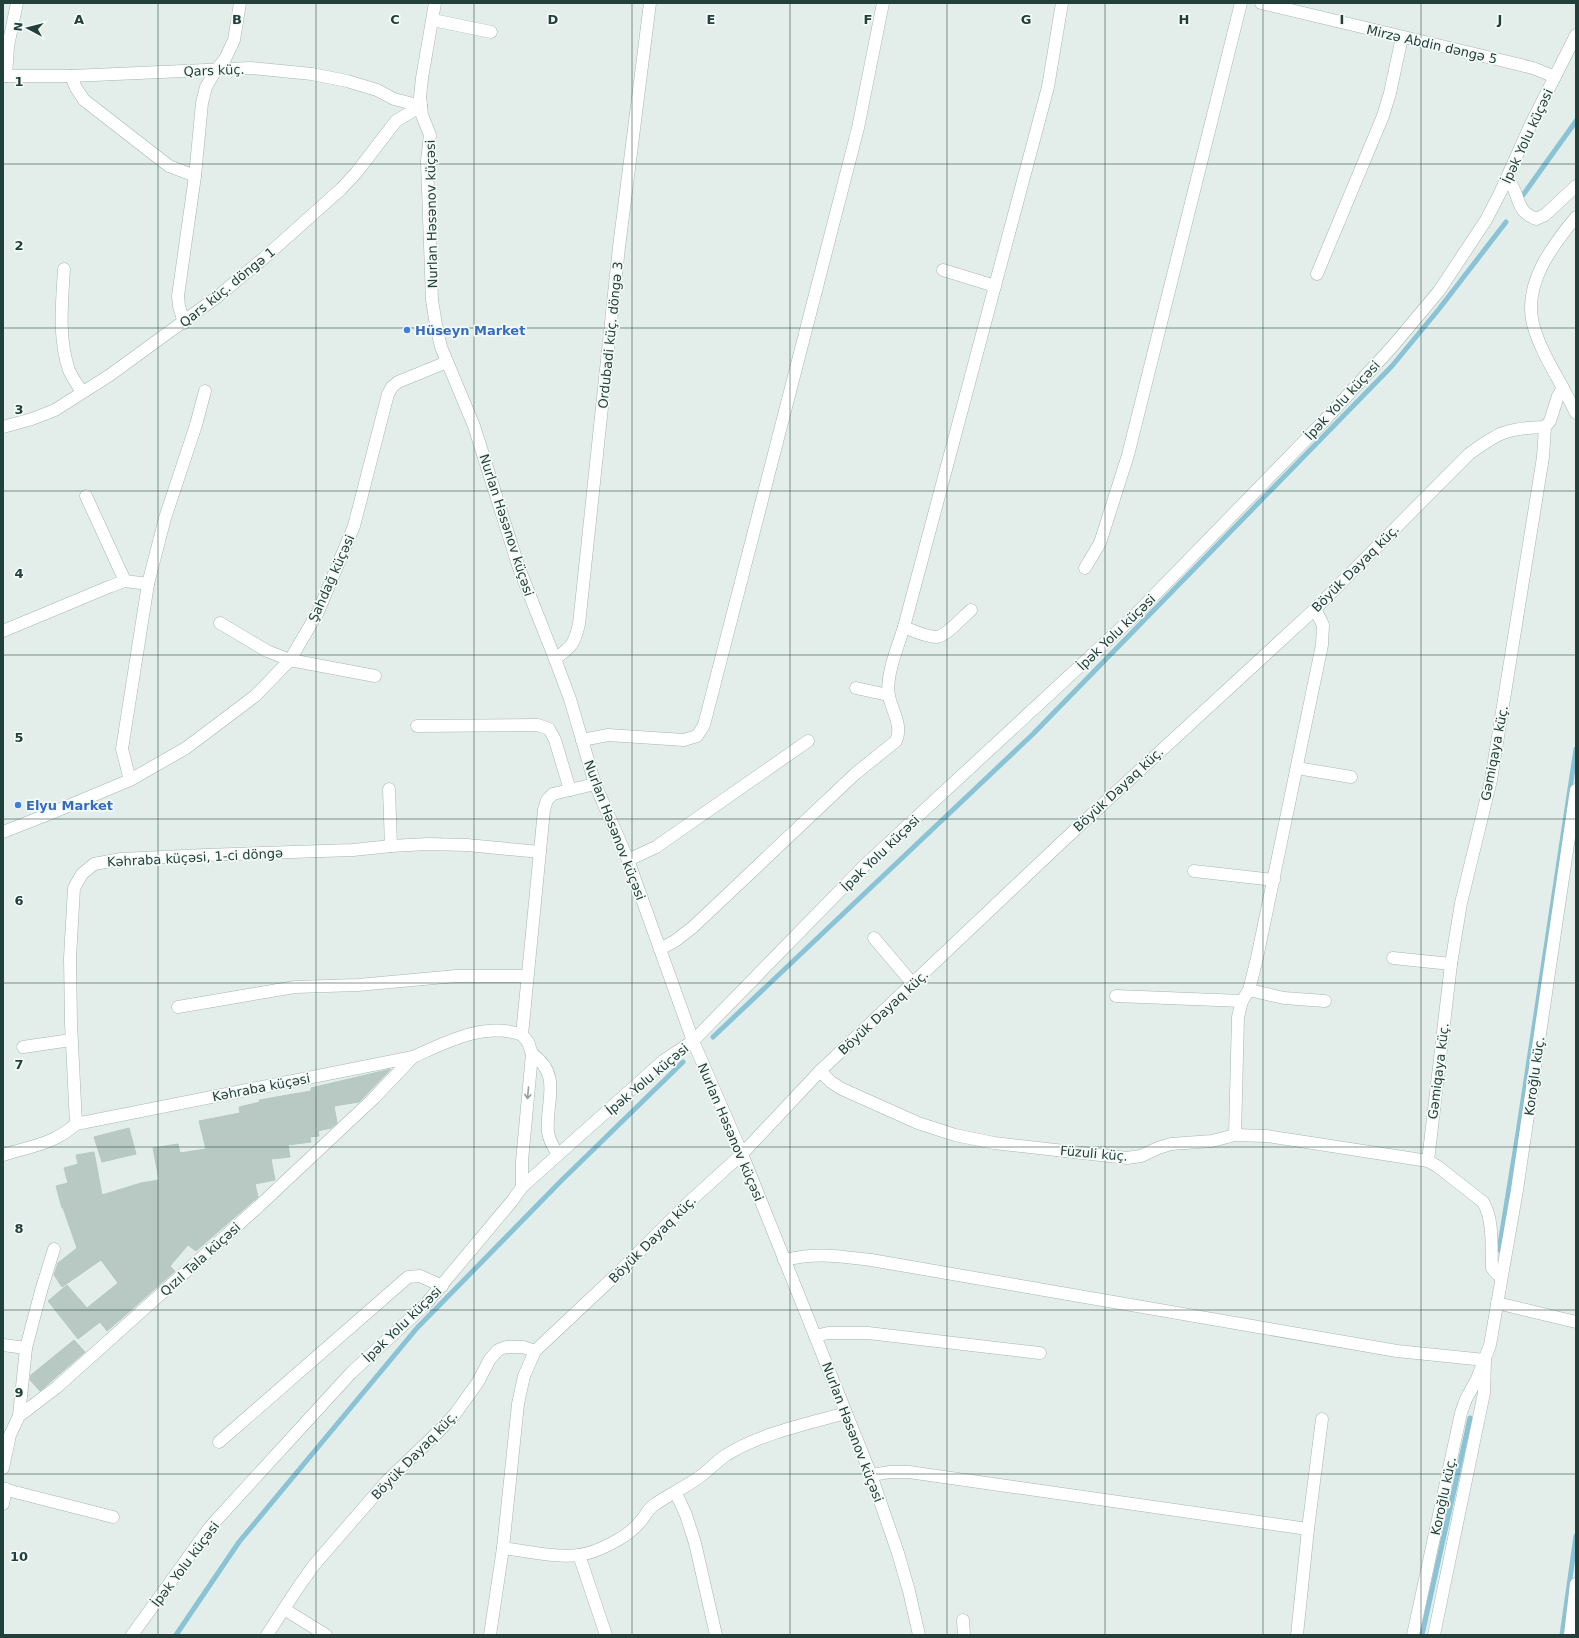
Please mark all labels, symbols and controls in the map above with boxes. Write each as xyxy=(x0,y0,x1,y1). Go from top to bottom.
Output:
north arrow xyxy=(8,8,48,48)
text: A xyxy=(74,12,84,27)
text: B xyxy=(232,12,242,27)
text: C xyxy=(390,12,400,27)
text: D xyxy=(548,12,559,27)
text: E xyxy=(707,12,715,27)
text: F xyxy=(864,12,872,27)
text: G xyxy=(1021,12,1031,27)
text: H xyxy=(1179,12,1189,27)
text: I xyxy=(1340,12,1344,27)
text: J xyxy=(1497,12,1502,27)
text: N xyxy=(12,21,26,32)
street label: Mirzə Abdin dəngə 5 xyxy=(1365,22,1499,67)
street label: Qars küç. xyxy=(183,62,245,79)
text: 1 xyxy=(14,74,24,89)
street label: İpək Yolu küçəsi xyxy=(1499,86,1556,186)
street label: Nurlan Həsənov küçəsi xyxy=(423,140,440,288)
text: 2 xyxy=(14,238,24,253)
street label: Qars küç. döngə 1 xyxy=(177,244,278,330)
street label: Ordubadi küç. döngə 3 xyxy=(595,261,626,409)
place label: Hüseyn Market xyxy=(415,323,525,338)
marker: Hüseyn Market xyxy=(402,325,412,335)
street label: İpək Yolu küçəsi xyxy=(1302,358,1383,443)
text: 3 xyxy=(14,402,24,417)
street label: Nurlan Həsənov küçəsi xyxy=(476,452,537,598)
street label: Böyük Dayaq küç. xyxy=(1309,522,1402,615)
street label: Şahdağ küçəsi xyxy=(305,532,357,624)
text: 4 xyxy=(14,566,24,581)
street label: İpək Yolu küçəsi xyxy=(1074,591,1159,673)
street label: Gəmiqaya küç. xyxy=(1478,704,1511,802)
text: 5 xyxy=(14,730,24,745)
street label: Böyük Dayaq küç. xyxy=(1070,744,1166,835)
street label: Nurlan Həsənov küçəsi xyxy=(581,758,648,902)
place label: Elyu Market xyxy=(26,798,113,813)
marker: Elyu Market xyxy=(13,800,23,810)
street label: İpək Yolu küçəsi xyxy=(838,812,923,894)
street label: Kəhraba küçəsi, 1-ci döngə xyxy=(107,845,283,870)
text: 6 xyxy=(14,893,24,908)
street label: Böyük Dayaq küç. xyxy=(835,967,931,1058)
street label: Gəmiqaya küç. xyxy=(1425,1022,1452,1120)
street label: Koroğlu küç. xyxy=(1522,1036,1547,1117)
street label: İpək Yolu küçəsi xyxy=(603,1041,692,1118)
text: 7 xyxy=(14,1057,24,1072)
street label: Nurlan Həsənov küçəsi xyxy=(695,1061,767,1204)
street label: Kəhraba küçəsi xyxy=(211,1071,311,1104)
one-way arrow xyxy=(525,1086,532,1099)
street label: Füzuli küç. xyxy=(1059,1143,1129,1164)
street label: Böyük Dayaq küç. xyxy=(606,1193,699,1286)
street label: Qızıl Tala küçəsi xyxy=(157,1220,243,1299)
text: 8 xyxy=(14,1221,24,1236)
street label: İpək Yolu küçəsi xyxy=(360,1283,445,1365)
street label: Nurlan Həsənov küçəsi xyxy=(819,1360,886,1504)
text: 9 xyxy=(14,1385,24,1400)
street label: Böyük Dayaq küç. xyxy=(368,1408,460,1503)
street label: Koroğlu küç. xyxy=(1428,1456,1459,1537)
street label: İpək Yolu küçəsi xyxy=(148,1519,222,1610)
text: 10 xyxy=(10,1549,28,1564)

